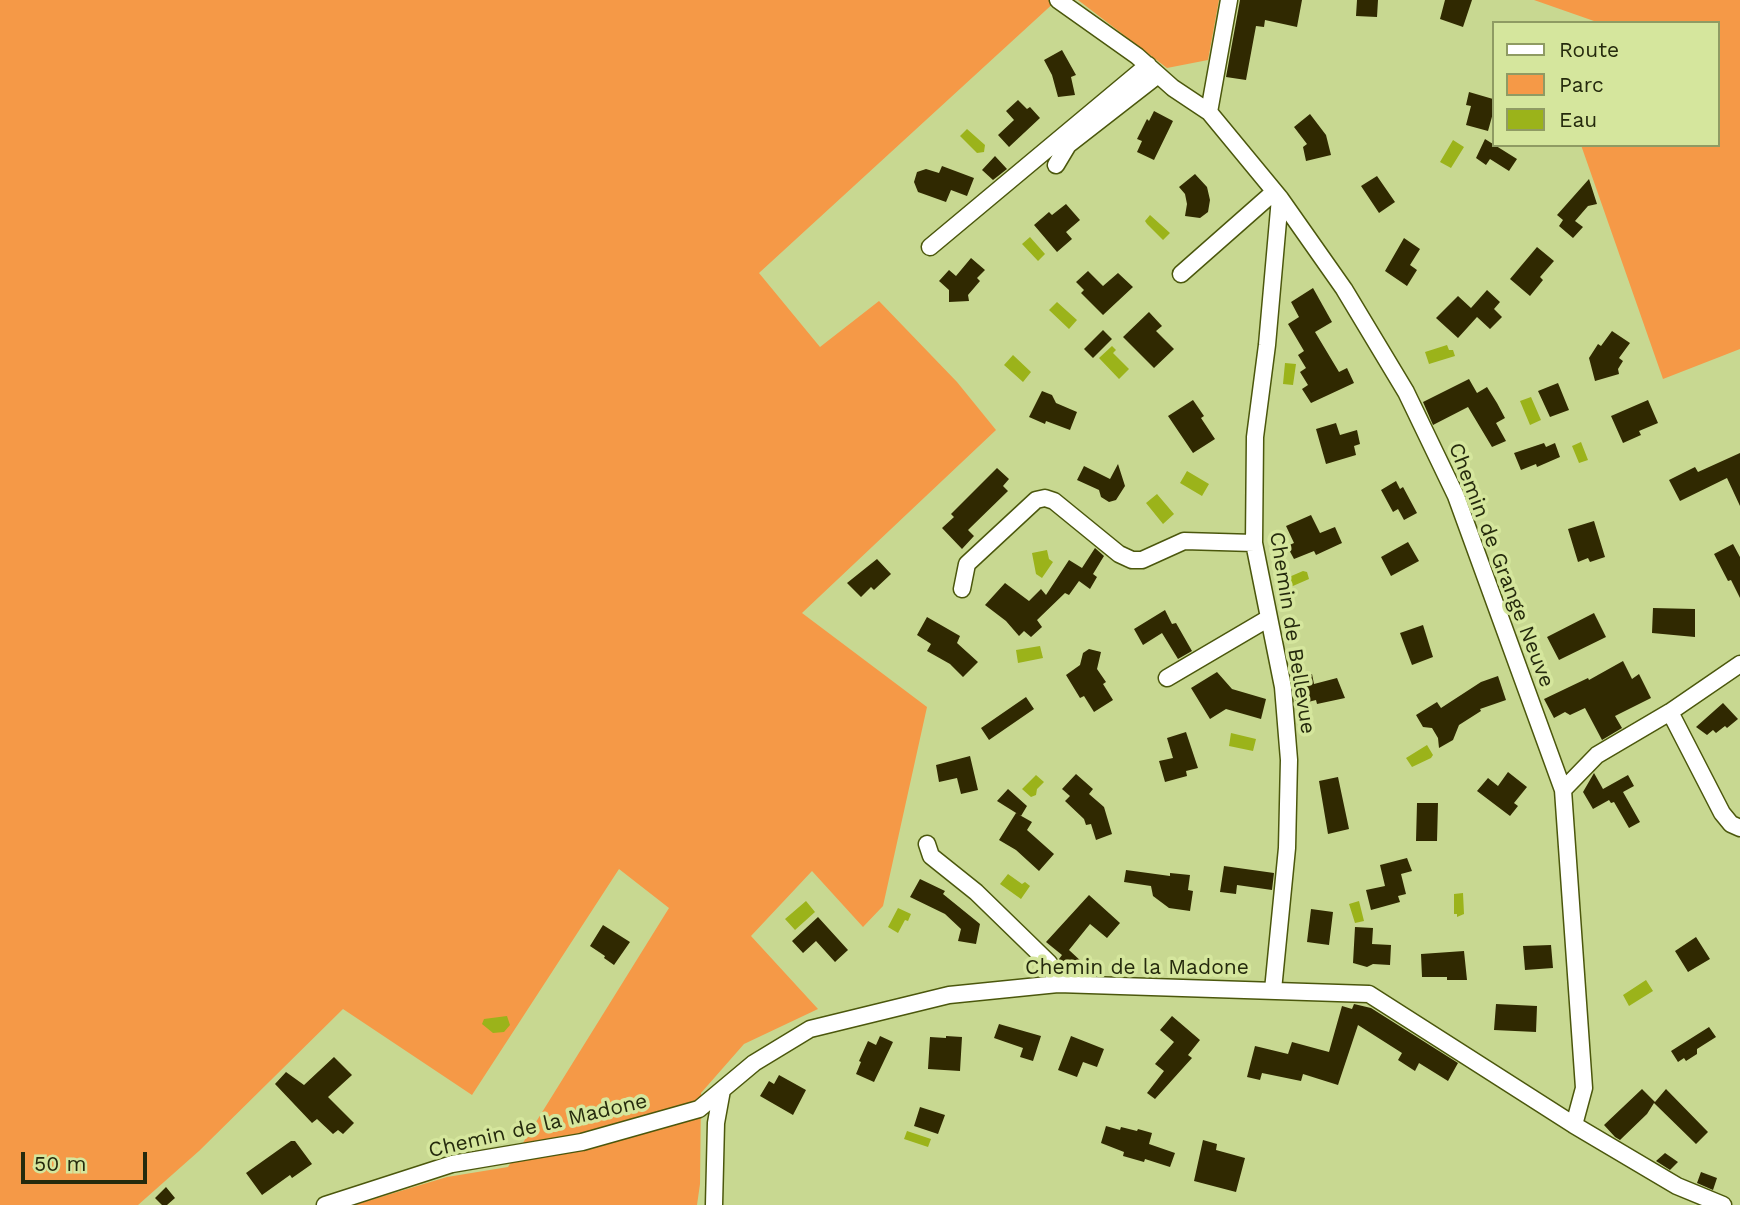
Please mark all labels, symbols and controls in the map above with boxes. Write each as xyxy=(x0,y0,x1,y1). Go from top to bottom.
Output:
legend xyxy=(1492,21,1719,147)
text: Route xyxy=(1559,37,1619,62)
text: Parc xyxy=(1559,72,1604,97)
text: Eau xyxy=(1559,107,1597,132)
street label: Chemin de Grange Neuve xyxy=(1443,439,1559,691)
street label: Chemin de Bellevue xyxy=(1264,530,1320,736)
street label: Chemin de la Madone xyxy=(1025,955,1249,981)
street label: Chemin de la Madone xyxy=(426,1089,650,1163)
scale bar xyxy=(24,1138,150,1182)
text: 50 m xyxy=(34,1151,86,1176)

